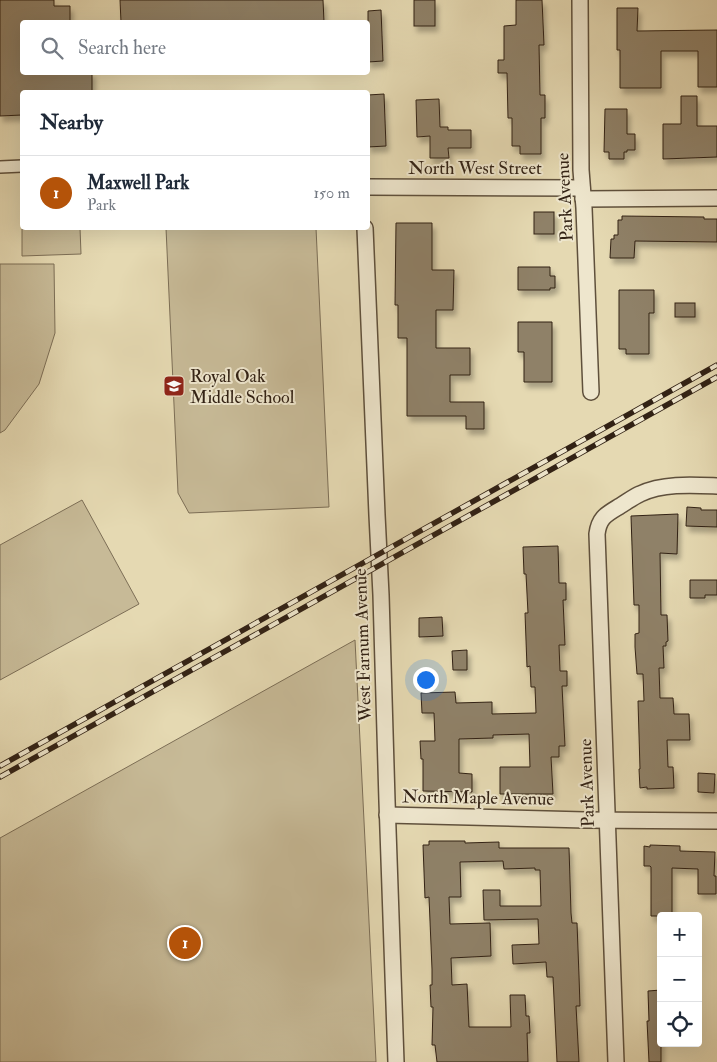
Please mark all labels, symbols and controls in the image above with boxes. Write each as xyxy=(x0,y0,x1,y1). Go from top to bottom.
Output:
search box xyxy=(20,20,370,75)
icon: search xyxy=(38,34,66,62)
text: Search here xyxy=(78,36,166,60)
text: Nearby xyxy=(40,109,103,136)
street label: Park Avenue xyxy=(551,152,579,242)
street label: North West Street xyxy=(408,157,542,180)
text: Maxwell Park xyxy=(87,171,189,195)
text: 1 xyxy=(53,183,59,203)
text: 150 m xyxy=(313,183,350,203)
text: Park xyxy=(87,195,116,215)
place label: Royal Oak Middle School xyxy=(190,365,295,409)
school or university icon: Royal Oak Middle School xyxy=(162,374,186,398)
street label: West Farnum Avenue xyxy=(349,568,377,723)
your location xyxy=(413,667,439,693)
street label: Park Avenue xyxy=(574,738,600,828)
street label: North Maple Avenue xyxy=(402,785,555,811)
map controls xyxy=(657,912,702,1047)
button: + xyxy=(657,912,702,957)
pin: 1 xyxy=(169,924,201,962)
button: − xyxy=(657,957,702,1002)
button: locate xyxy=(657,1002,702,1047)

